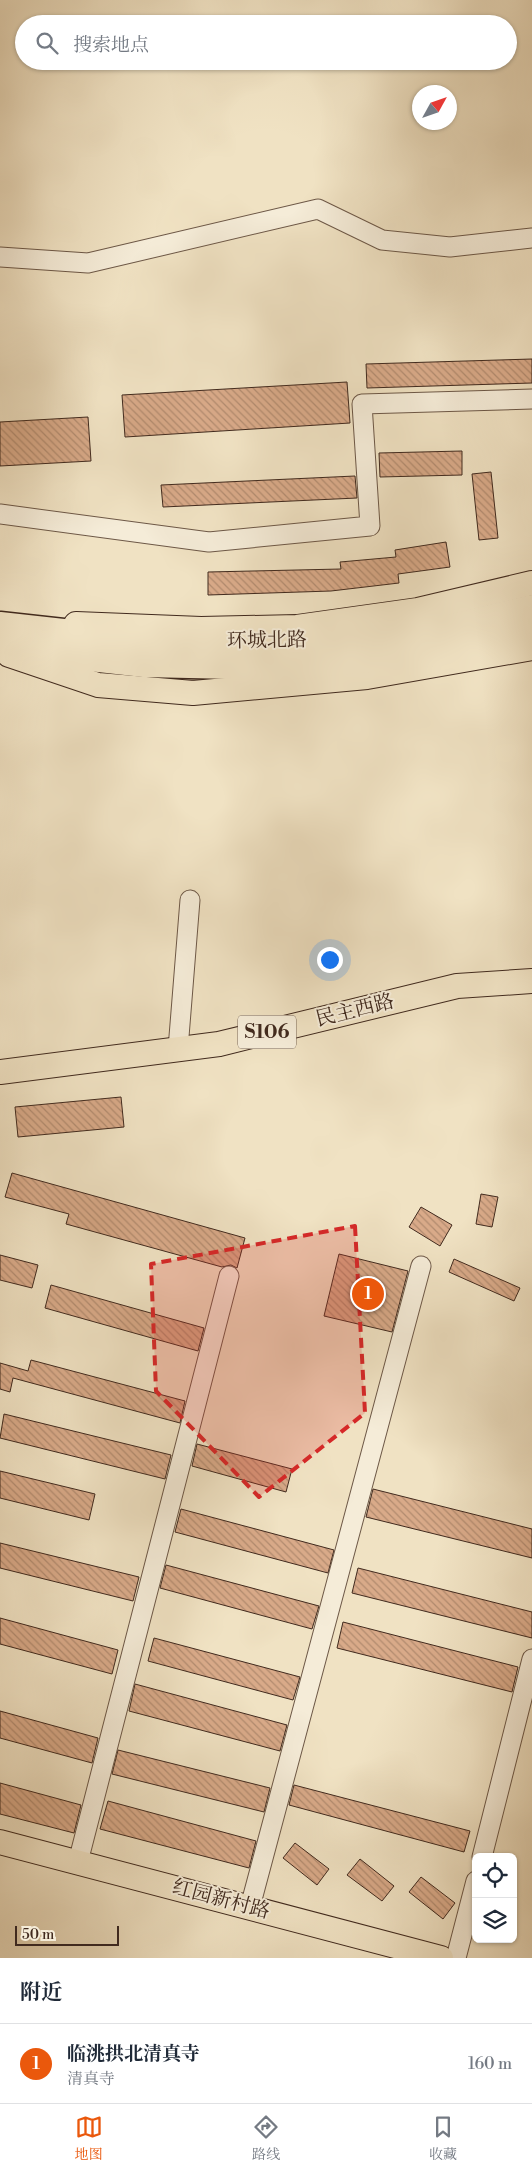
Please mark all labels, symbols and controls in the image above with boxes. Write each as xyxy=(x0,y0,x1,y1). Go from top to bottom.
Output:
search box xyxy=(15,15,517,70)
icon: search xyxy=(33,29,61,57)
text: 搜索地点 xyxy=(73,33,149,57)
north arrow xyxy=(412,85,457,130)
street label: 环城北路 xyxy=(227,628,307,654)
your location xyxy=(317,947,343,973)
street label: 民主西路 xyxy=(313,989,397,1033)
road number: S106 xyxy=(238,1016,296,1048)
pin: 1 xyxy=(352,1275,384,1313)
map controls xyxy=(472,1853,517,1943)
button: locate xyxy=(472,1853,517,1898)
street label: 红园新村路 xyxy=(169,1875,273,1925)
button: layers xyxy=(472,1898,517,1943)
scale bar xyxy=(15,1923,119,1946)
text: 50 m xyxy=(22,1926,54,1944)
text: 附近 xyxy=(20,1980,62,2006)
text: 临洮拱北清真寺 xyxy=(67,2042,200,2066)
text: 1 xyxy=(32,2054,40,2074)
text: 160 m xyxy=(468,2054,512,2074)
text: 清真寺 xyxy=(67,2069,115,2089)
tab: 地图 xyxy=(75,2113,103,2164)
tab: 路线 xyxy=(252,2113,280,2164)
tab: 收藏 xyxy=(429,2113,457,2164)

